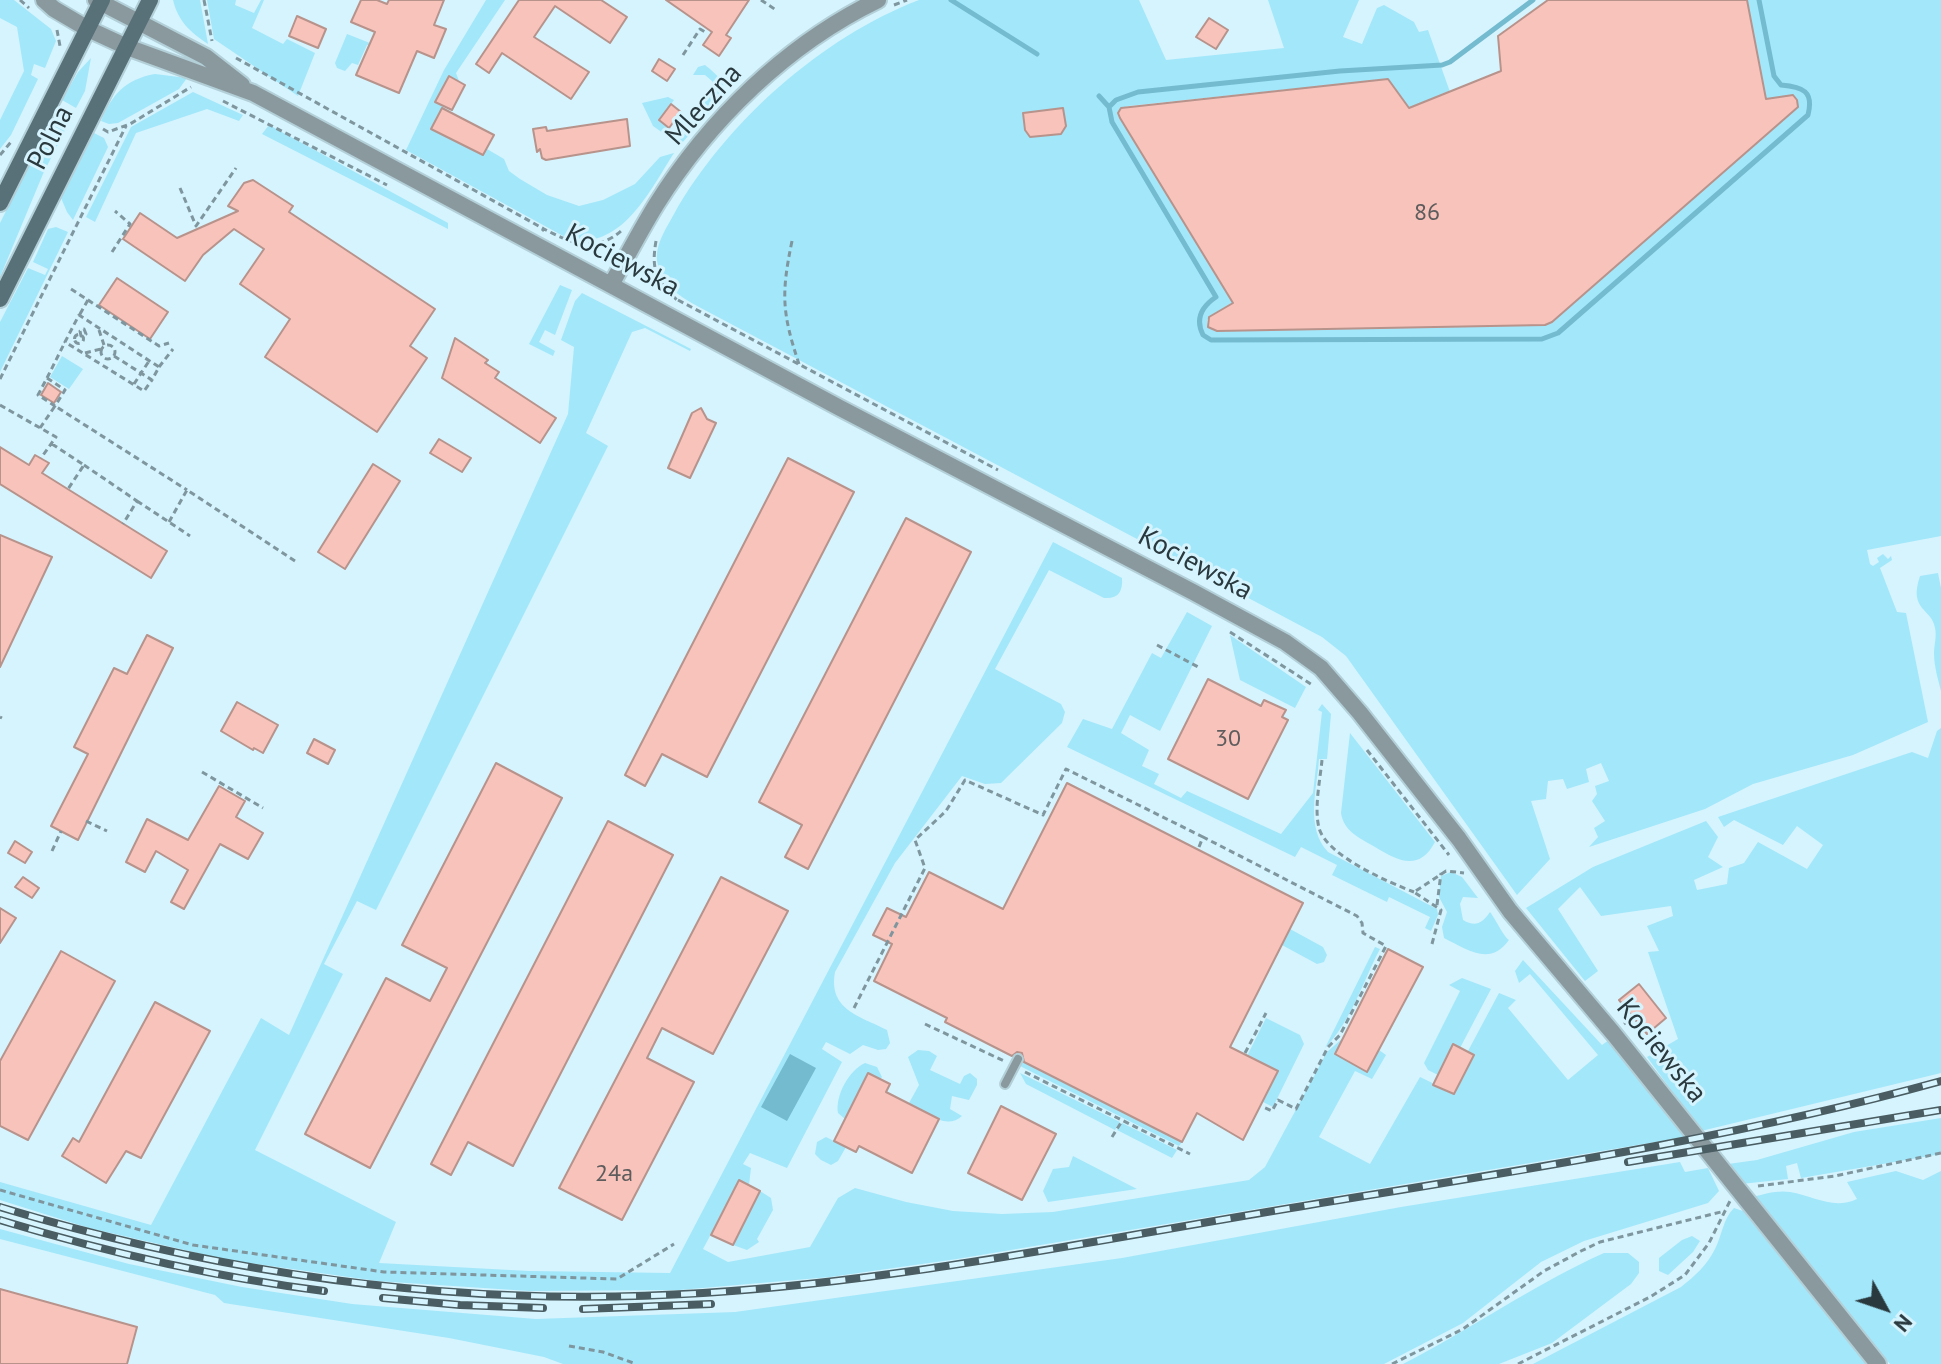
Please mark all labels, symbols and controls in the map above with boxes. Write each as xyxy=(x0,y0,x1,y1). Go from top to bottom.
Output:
street label: Mleczna xyxy=(659,57,749,153)
street label: Polna xyxy=(21,101,81,175)
house number: 86 xyxy=(1414,199,1440,227)
street label: Kociewska xyxy=(559,217,685,305)
street label: Kociewska xyxy=(1132,520,1258,608)
house number: 30 xyxy=(1215,725,1241,753)
street label: Kociewska xyxy=(1609,992,1713,1110)
house number: 24a xyxy=(595,1160,633,1188)
north arrow xyxy=(1845,1268,1925,1348)
text: N xyxy=(1888,1309,1919,1338)

